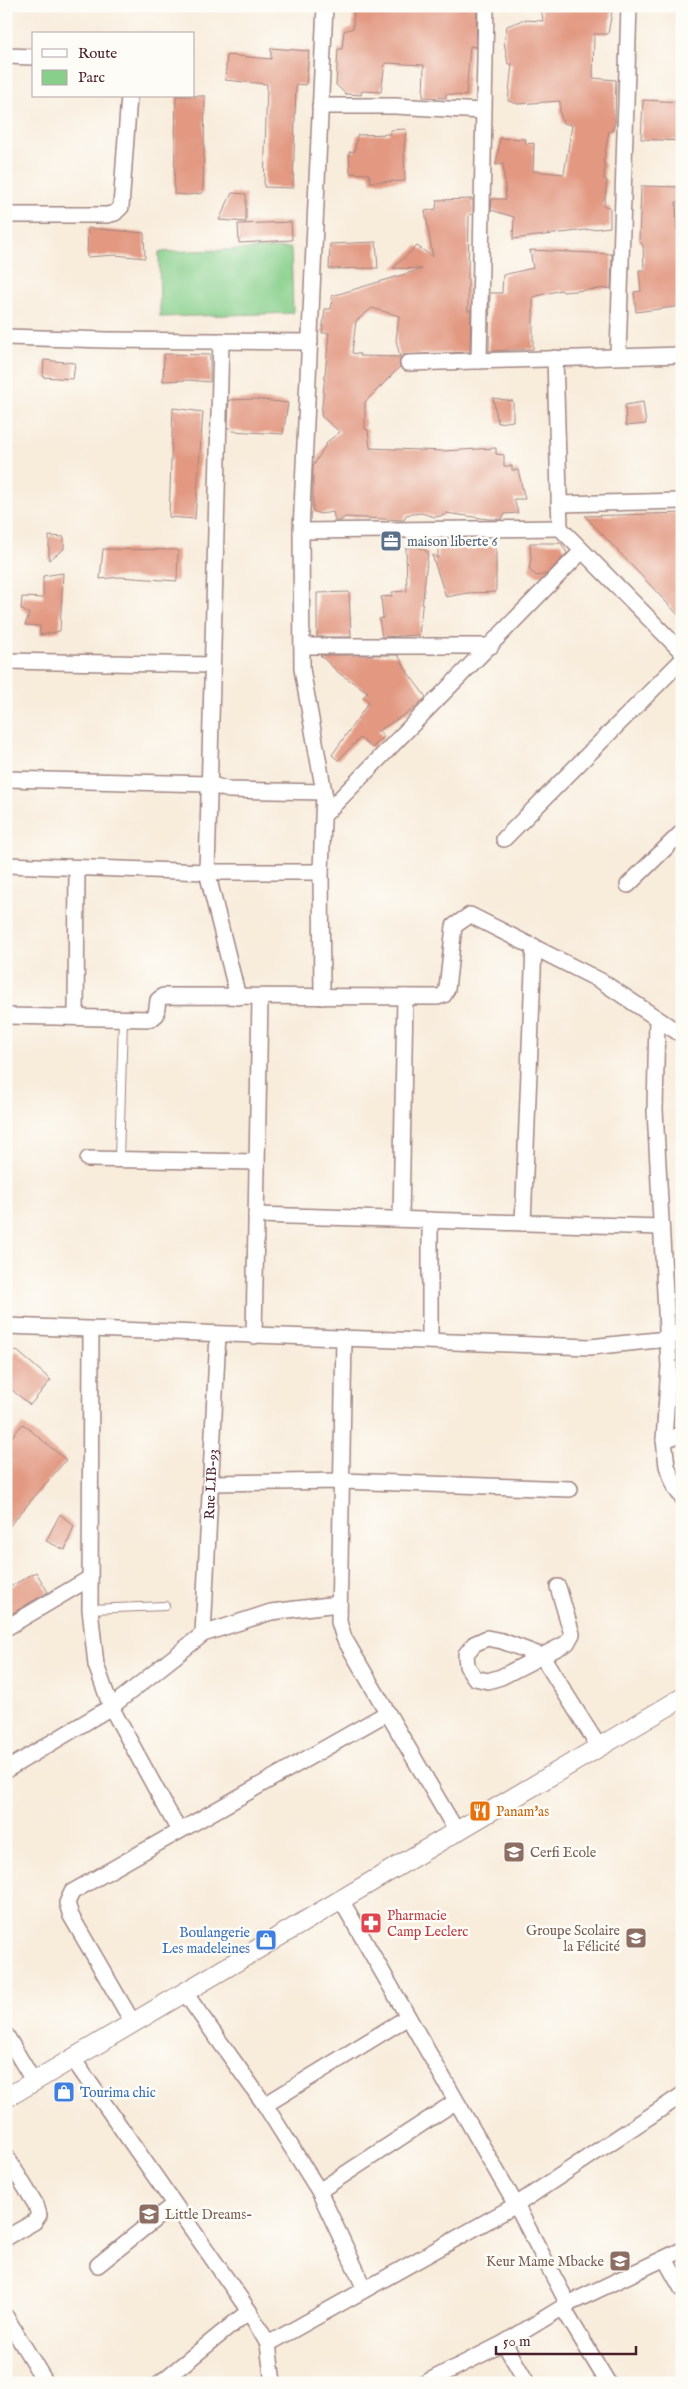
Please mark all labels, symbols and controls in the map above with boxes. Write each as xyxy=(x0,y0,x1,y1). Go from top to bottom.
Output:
legend xyxy=(32,32,195,98)
text: Route xyxy=(78,44,117,63)
text: Parc xyxy=(78,68,105,87)
office icon: maison liberte 6 xyxy=(379,529,403,553)
place label: maison liberte 6 xyxy=(407,533,498,551)
street label: Rue LIB-93 xyxy=(201,1449,222,1520)
restaurant icon: Panam'as xyxy=(468,1799,492,1823)
place label: Panam'as xyxy=(496,1803,549,1821)
school or university icon: Cerfi Ecole xyxy=(502,1840,526,1864)
place label: Cerfi Ecole xyxy=(530,1844,597,1862)
place label: Pharmacie Camp Leclerc xyxy=(387,1907,468,1941)
pharmacy icon: Pharmacie Camp Leclerc xyxy=(359,1911,383,1935)
place label: Groupe Scolaire la Félicité xyxy=(526,1922,621,1956)
place label: Boulangerie Les madeleines xyxy=(162,1924,251,1958)
school or university icon: Groupe Scolaire la Félicité xyxy=(624,1926,648,1950)
shop icon: Boulangerie Les madeleines xyxy=(254,1928,278,1952)
shop icon: Tourima chic xyxy=(52,2080,76,2104)
place label: Tourima chic xyxy=(80,2084,156,2102)
school or university icon: Little Dreams- xyxy=(137,2202,161,2226)
place label: Little Dreams- xyxy=(165,2206,253,2224)
school or university icon: Keur Mame Mbacke xyxy=(608,2249,632,2273)
place label: Keur Mame Mbacke xyxy=(486,2253,605,2271)
scale bar xyxy=(496,2324,636,2356)
text: 50 m xyxy=(503,2332,531,2351)

